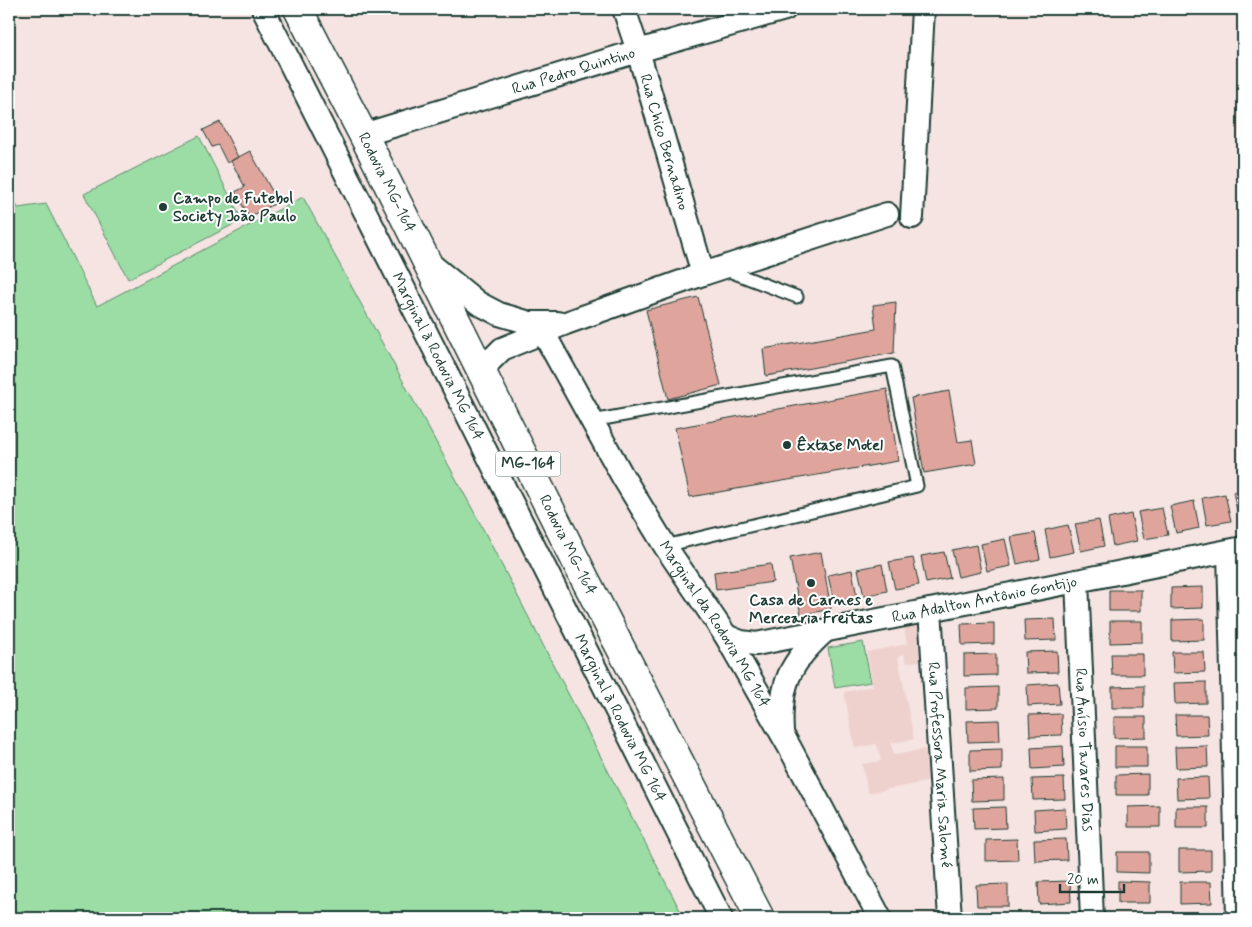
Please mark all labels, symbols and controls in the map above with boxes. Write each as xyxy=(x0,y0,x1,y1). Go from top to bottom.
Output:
street label: Rua Pedro Quintino xyxy=(509,42,638,99)
street label: Rua Chico Bernadino xyxy=(635,71,694,213)
street label: Rodovia MG-164 xyxy=(353,129,421,236)
place label: Campo de Futebol Society João Paulo xyxy=(173,188,297,227)
marker: Campo de Futebol Society João Paulo xyxy=(157,201,169,213)
street label: Marginal à Rodovia MG 164 xyxy=(387,269,489,444)
place label: Êxtase Motel xyxy=(797,435,883,456)
marker: Êxtase Motel xyxy=(781,439,793,451)
road number: MG-164 xyxy=(496,452,560,476)
street label: Rodovia MG-164 xyxy=(534,491,602,599)
street label: Marginal da Rodovia MG 164 xyxy=(654,536,775,711)
street label: Rua Adalton Antônio Gontijo xyxy=(890,571,1079,628)
marker: Casa de Carnes e Mercearia Freitas xyxy=(805,577,817,589)
place label: Casa de Carnes e Mercearia Freitas xyxy=(749,590,873,629)
street label: Marginal à Rodovia MG 164 xyxy=(569,631,671,806)
street label: Rua Professora Maria Salomé xyxy=(923,661,957,868)
street label: Rua Anísio Tavares Dias xyxy=(1070,668,1099,832)
scale bar xyxy=(1060,862,1123,894)
text: 20 m xyxy=(1067,870,1099,890)

